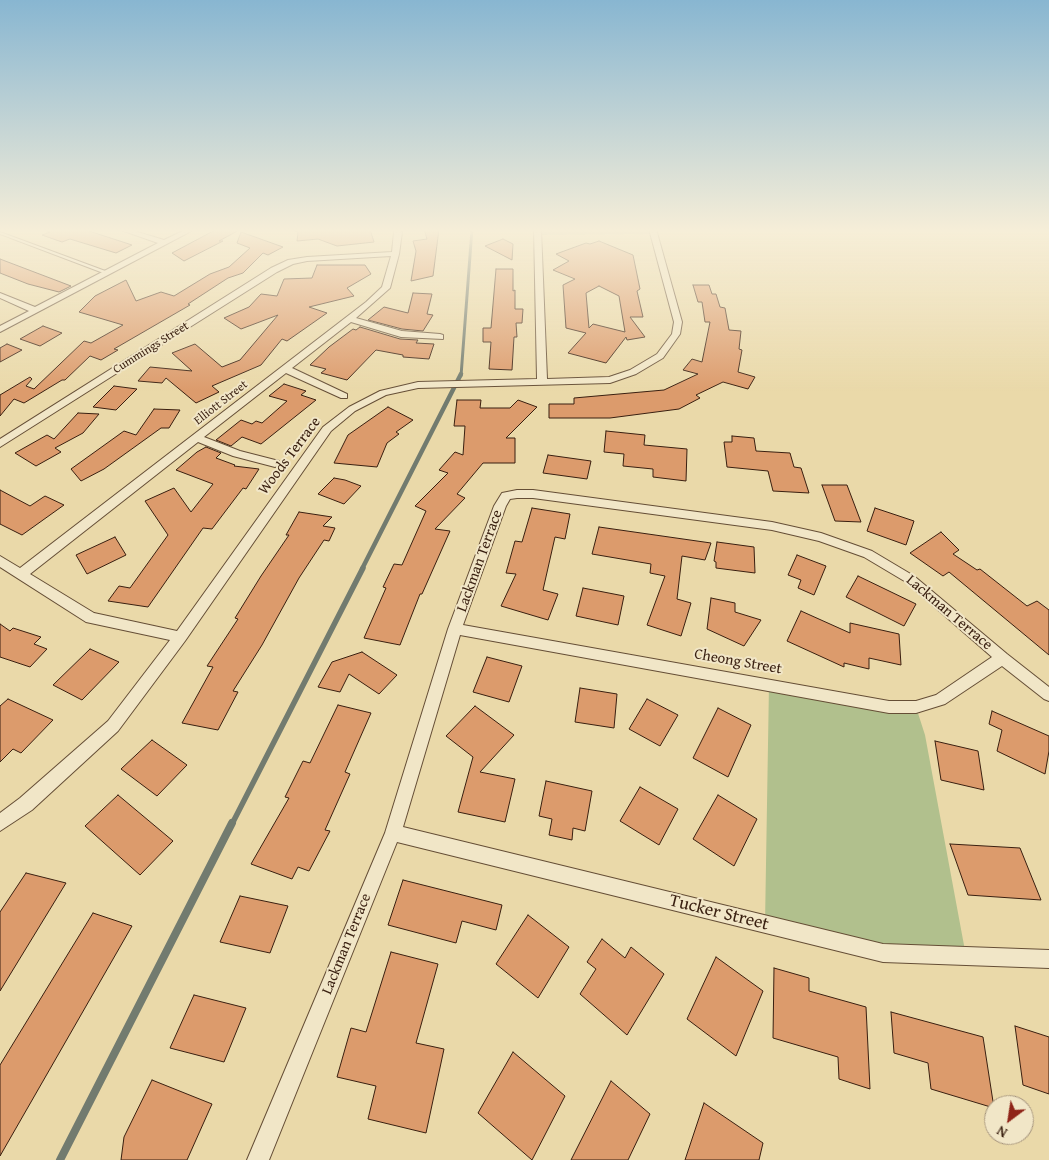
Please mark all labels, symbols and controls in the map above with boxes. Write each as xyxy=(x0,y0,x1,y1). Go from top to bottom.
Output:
street label: Cummings Street xyxy=(111,319,191,377)
street label: Elliott Street xyxy=(191,378,251,428)
street label: Woods Terrace xyxy=(255,414,325,498)
street label: Lackman Terrace xyxy=(453,507,507,615)
street label: Lackman Terrace xyxy=(902,572,996,654)
street label: Cheong Street xyxy=(693,645,783,679)
street label: Tucker Street xyxy=(667,890,771,936)
street label: Lackman Terrace xyxy=(319,891,375,997)
north arrow xyxy=(984,1095,1034,1145)
text: N xyxy=(993,1121,1011,1143)

